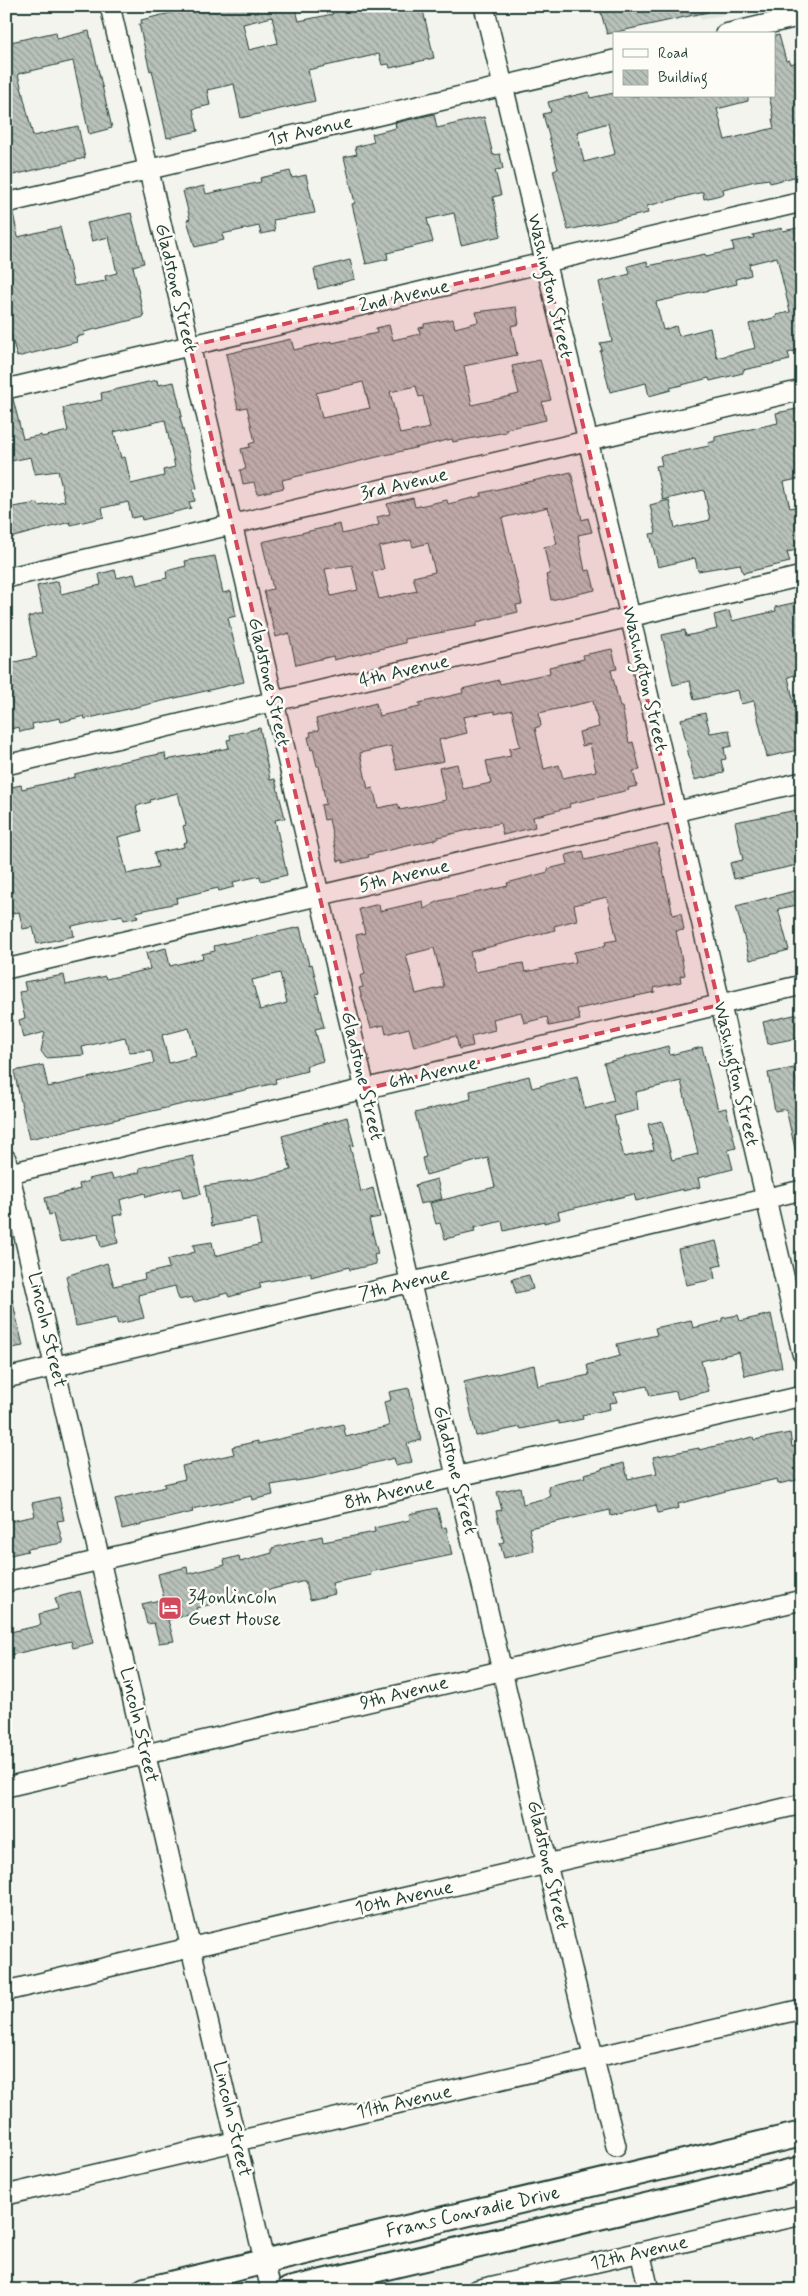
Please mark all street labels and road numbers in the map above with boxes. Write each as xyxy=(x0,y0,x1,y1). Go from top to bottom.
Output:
street label: 1st Avenue xyxy=(265,109,355,153)
street label: Washington Street xyxy=(518,211,579,361)
street label: Gladstone Street xyxy=(149,221,203,355)
street label: 2nd Avenue xyxy=(356,273,452,319)
street label: 3rd Avenue xyxy=(358,462,450,506)
street label: Washington Street xyxy=(613,604,674,754)
street label: Gladstone Street xyxy=(242,615,296,749)
street label: 4th Avenue xyxy=(356,649,452,693)
street label: 5th Avenue xyxy=(356,853,452,899)
street label: Washington Street xyxy=(704,999,765,1149)
street label: Gladstone Street xyxy=(335,1009,389,1143)
street label: 6th Avenue xyxy=(386,1051,480,1095)
street label: 7th Avenue xyxy=(356,1261,452,1307)
street label: Lincoln Street xyxy=(22,1270,72,1390)
street label: Gladstone Street xyxy=(427,1403,483,1537)
street label: 8th Avenue xyxy=(342,1471,436,1515)
street label: Lincoln Street xyxy=(114,1665,164,1785)
street label: 9th Avenue xyxy=(357,1670,451,1716)
street label: Gladstone Street xyxy=(521,1798,575,1932)
street label: 10th Avenue xyxy=(352,1875,456,1921)
street label: Lincoln Street xyxy=(207,2059,257,2179)
street label: 11th Avenue xyxy=(354,2079,454,2125)
street label: Frans Conradie Drive xyxy=(384,2180,562,2244)
street label: 12th Avenue xyxy=(588,2230,690,2276)

